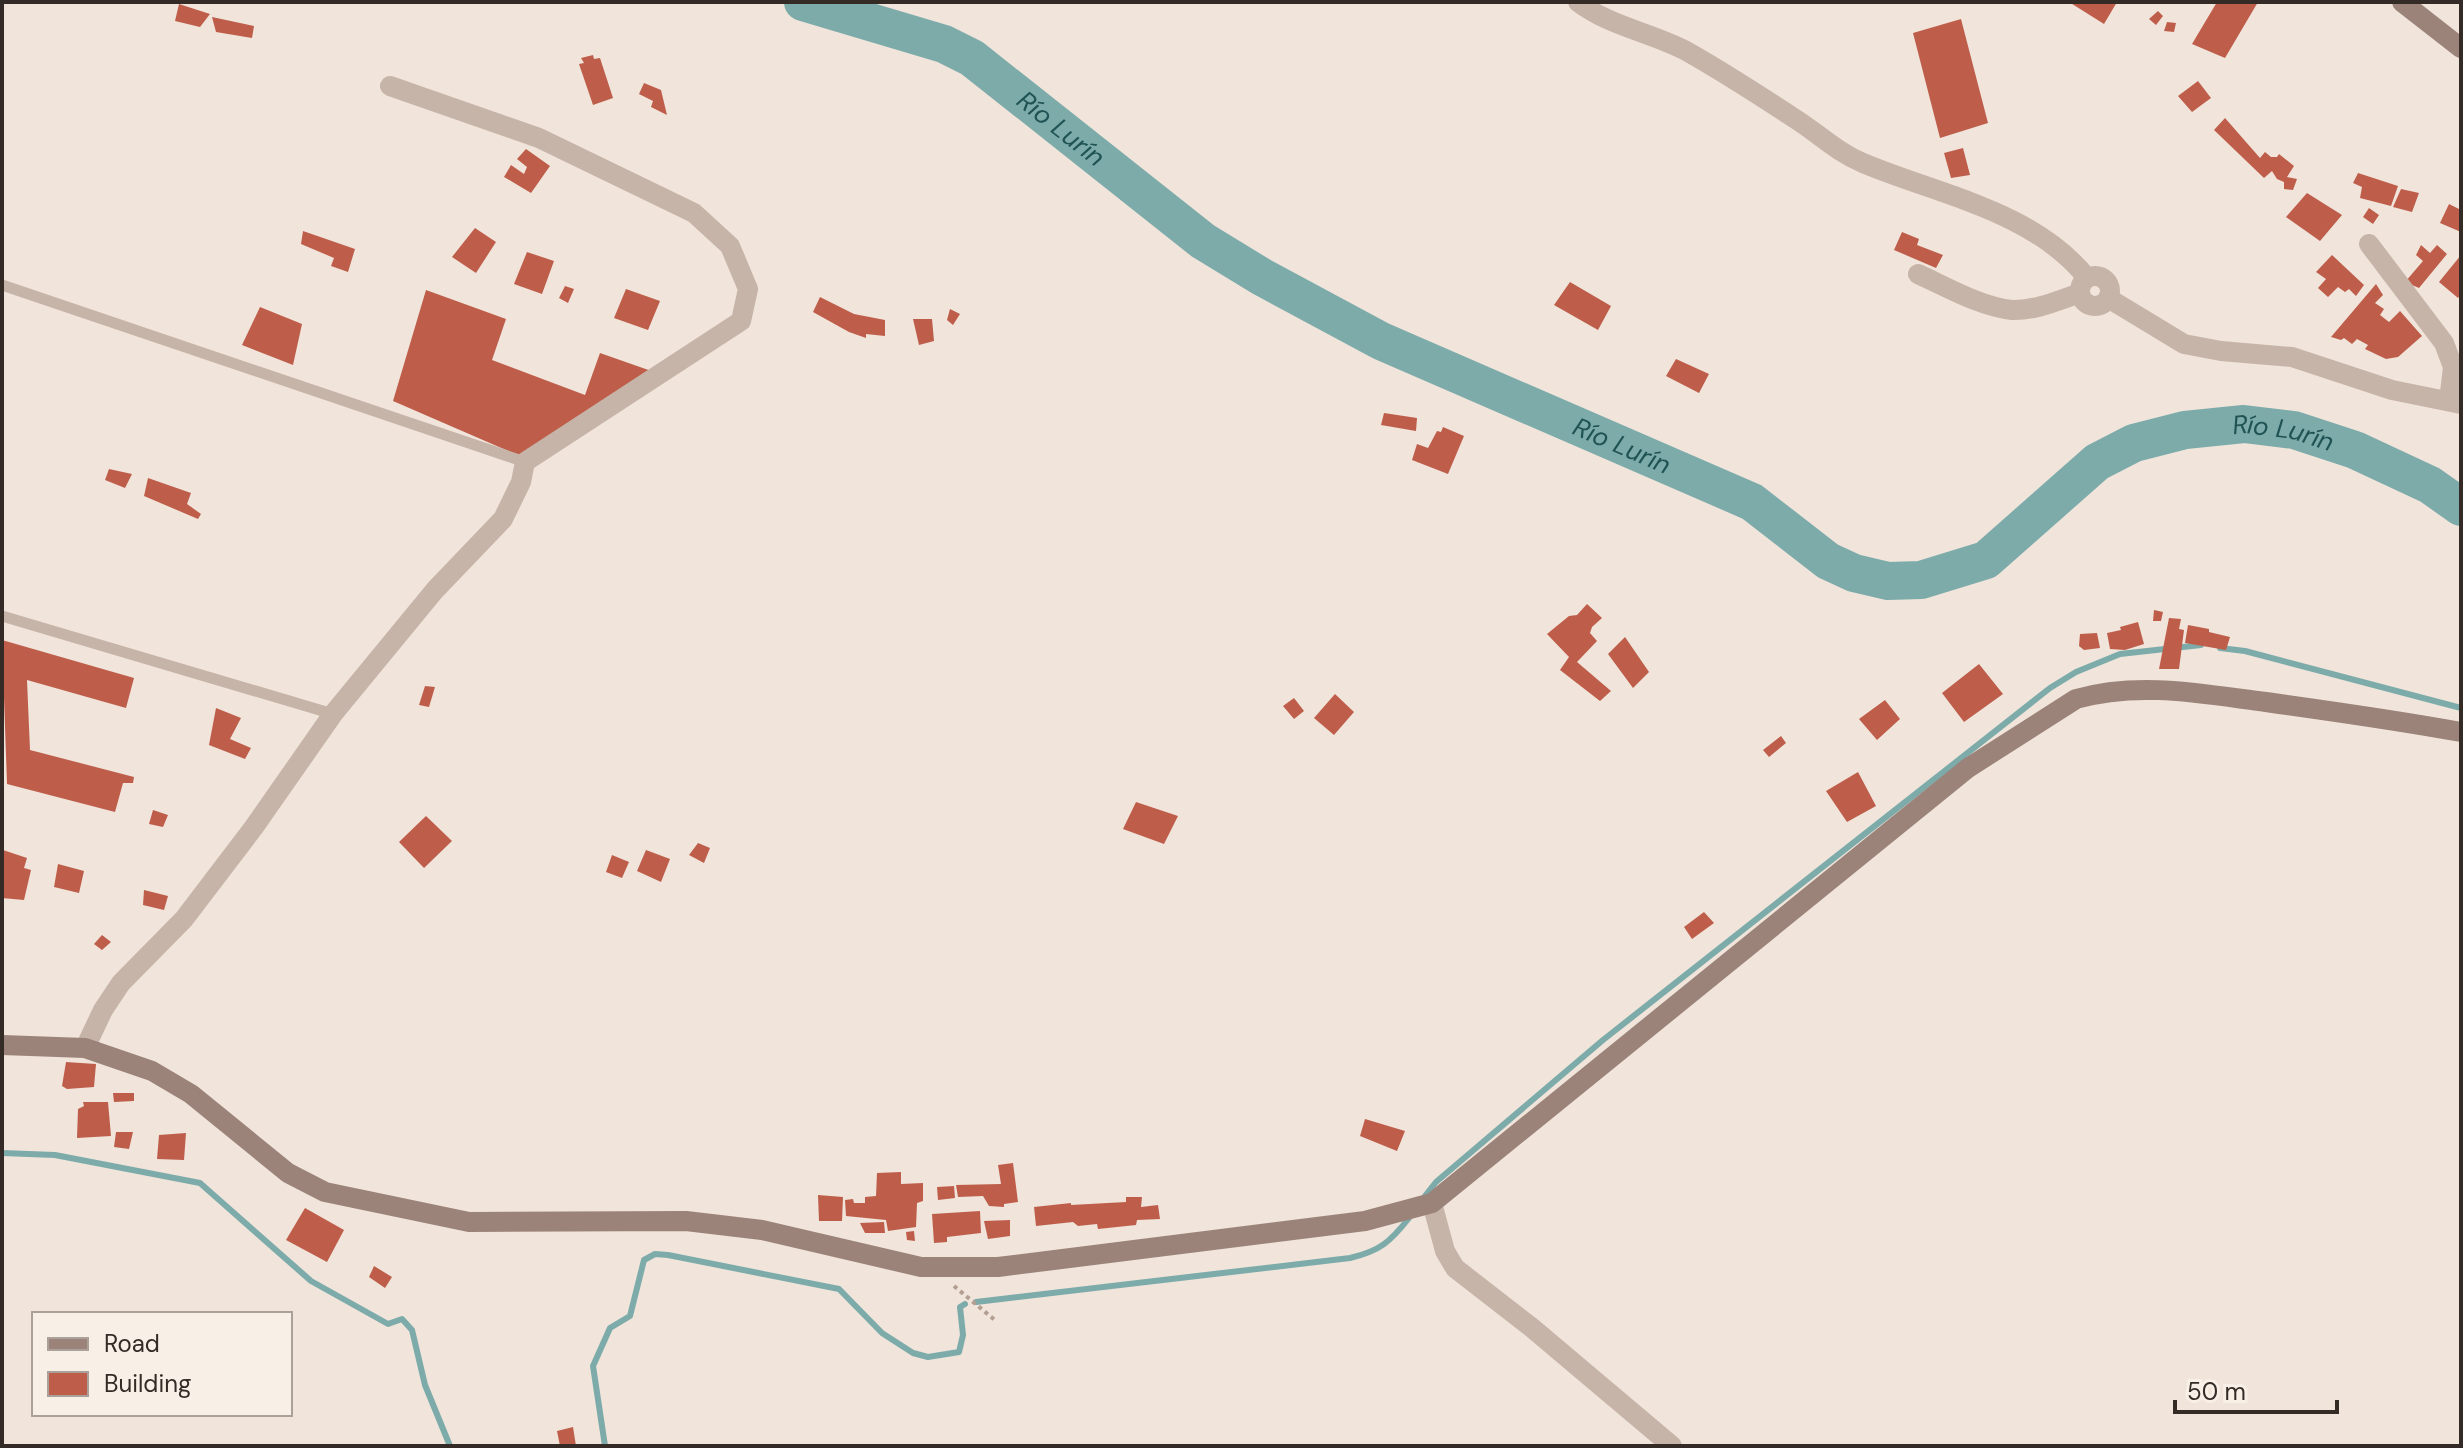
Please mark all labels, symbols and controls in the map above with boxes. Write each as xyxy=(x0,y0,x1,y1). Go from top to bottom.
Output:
water label: Río Lurín xyxy=(1010,83,1112,174)
water label: Río Lurín xyxy=(2231,407,2338,459)
water label: Río Lurín xyxy=(1568,409,1676,482)
legend xyxy=(32,1312,292,1416)
text: Road xyxy=(104,1328,160,1359)
scale bar xyxy=(2175,1364,2337,1414)
text: Building xyxy=(104,1368,191,1399)
text: 50 m xyxy=(2187,1376,2246,1407)

